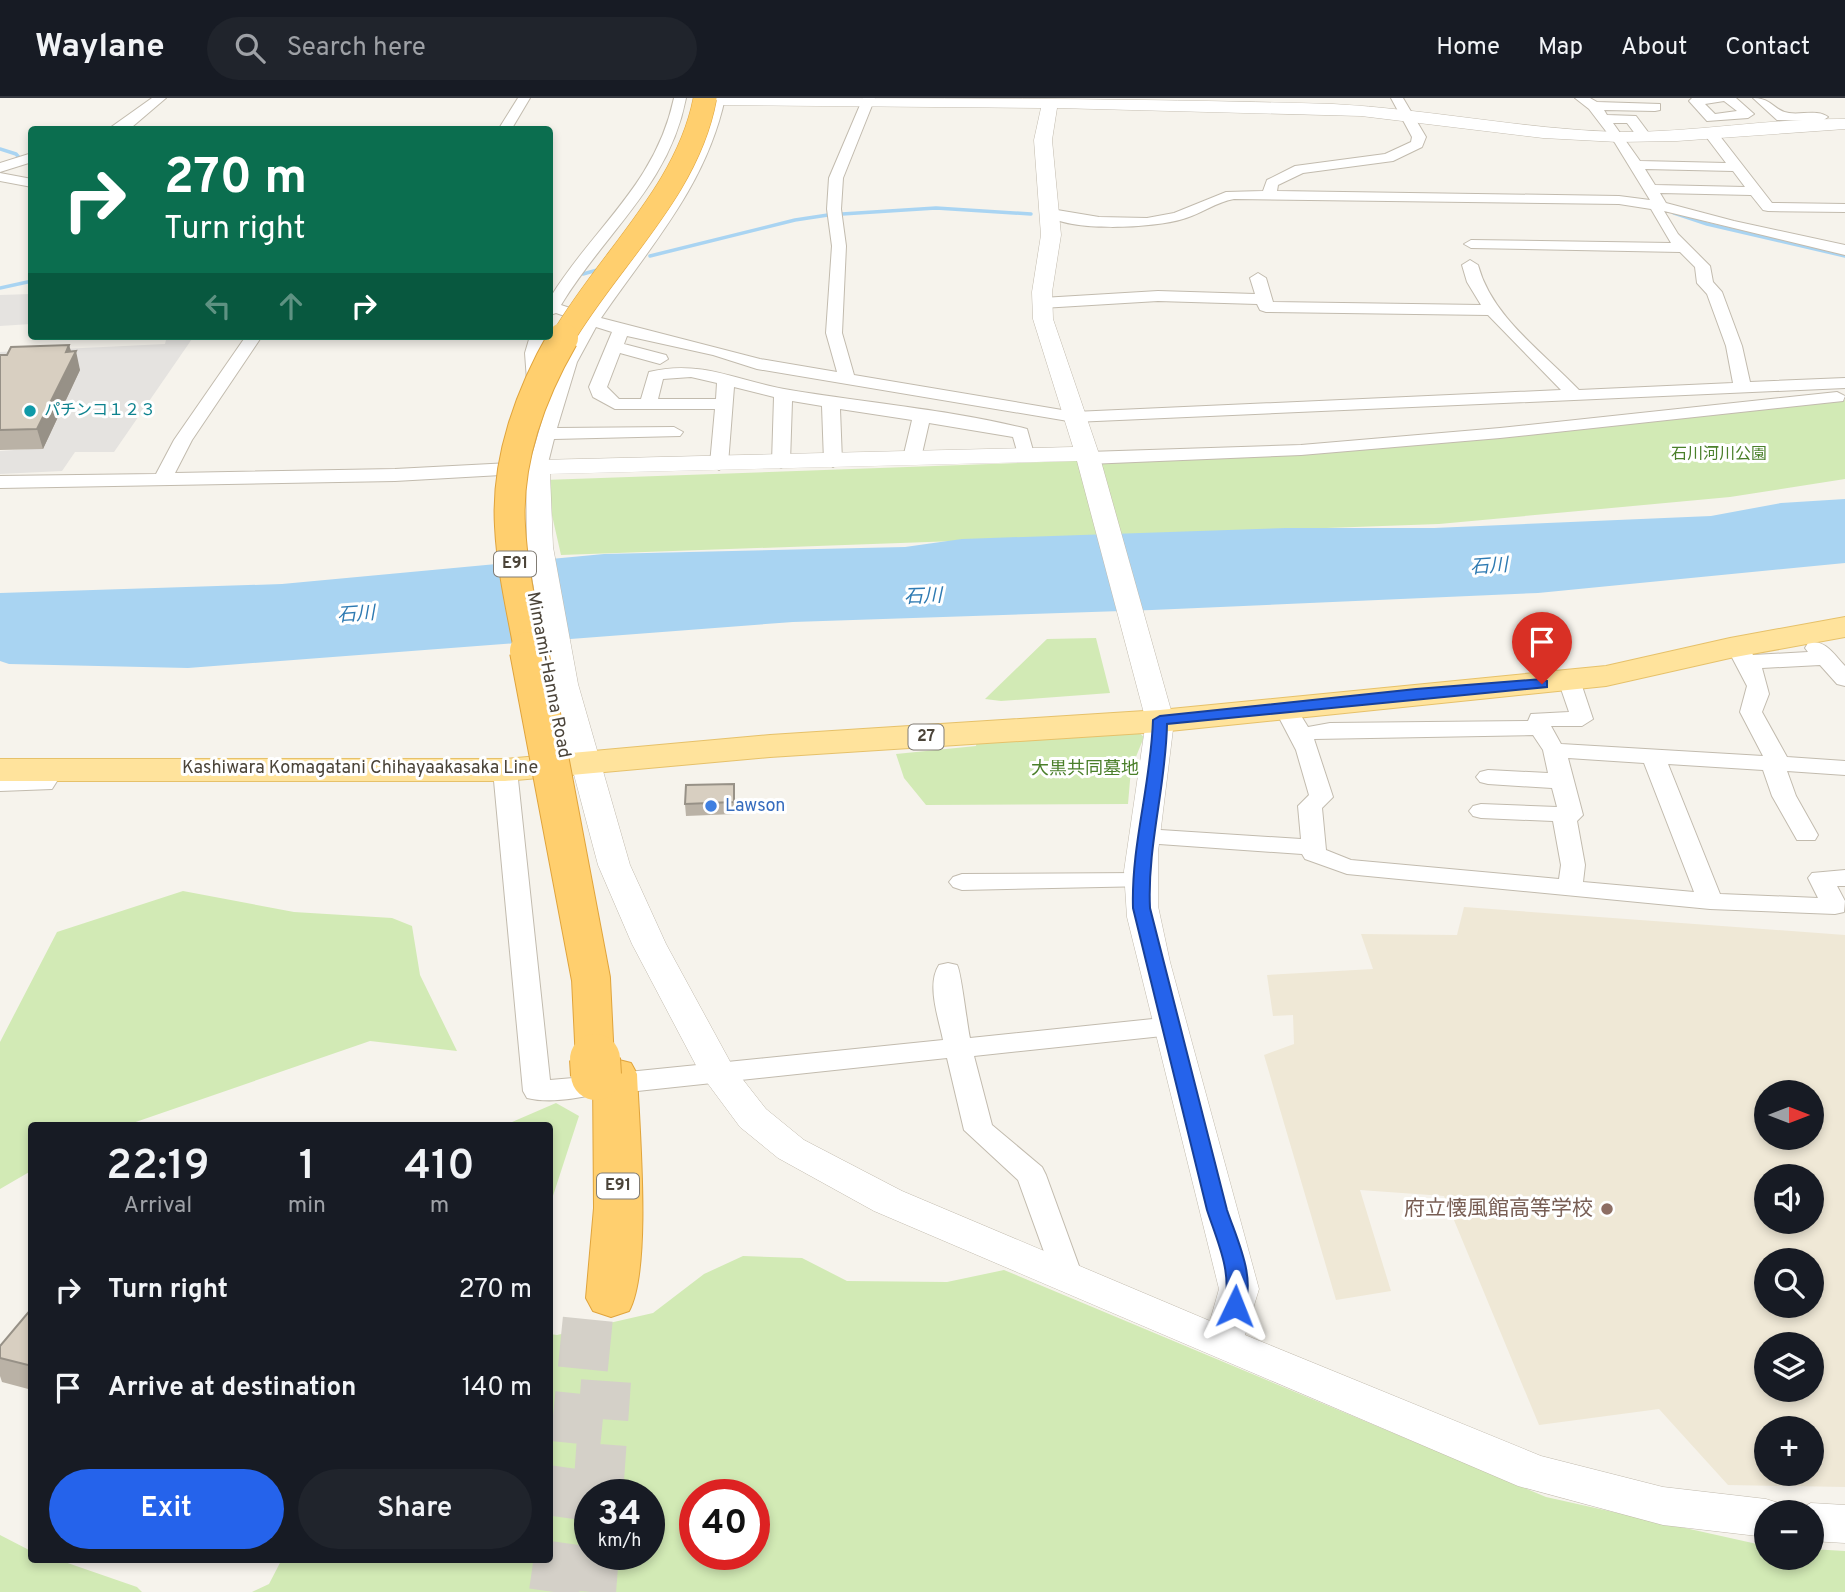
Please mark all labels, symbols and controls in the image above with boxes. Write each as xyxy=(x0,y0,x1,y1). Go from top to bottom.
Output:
search box xyxy=(207,17,697,80)
text: Waylane xyxy=(35,27,165,69)
icon: search xyxy=(231,29,269,67)
text: Search here xyxy=(287,32,426,65)
text: Home xyxy=(1436,33,1500,63)
text: Map xyxy=(1538,33,1583,63)
text: About xyxy=(1621,33,1687,63)
text: Contact xyxy=(1725,33,1810,63)
text: 270 m xyxy=(164,149,307,211)
icon: right xyxy=(49,154,140,245)
text: Turn right xyxy=(164,210,306,250)
icon: left xyxy=(199,287,237,325)
icon: ahead xyxy=(272,287,310,325)
icon: right xyxy=(345,287,383,325)
place label: パチンコ１２３ xyxy=(44,401,156,421)
marker: パチンコ１２３ xyxy=(22,403,38,419)
park label: 石川河川公園 xyxy=(1671,445,1767,465)
road number: E91 xyxy=(494,551,536,576)
water label: 石川 xyxy=(1469,554,1511,580)
water label: 石川 xyxy=(904,584,944,610)
street label: Mimami-Hanna Road xyxy=(521,590,575,760)
water label: 石川 xyxy=(336,602,378,628)
pin xyxy=(1512,612,1572,684)
icon: arrive xyxy=(1523,623,1561,661)
road number: 27 xyxy=(908,724,944,750)
street label: Kashiwara Komagatani Chihayaakasaka Line xyxy=(182,757,538,780)
park label: 大黒共同墓地 xyxy=(1031,758,1139,781)
place label: Lawson xyxy=(725,795,785,818)
marker: Lawson xyxy=(703,798,719,814)
north arrow xyxy=(1754,1080,1824,1150)
map controls xyxy=(1754,1080,1824,1570)
text: 22:19 xyxy=(106,1141,210,1194)
text: 1 xyxy=(299,1141,315,1194)
text: 410 xyxy=(404,1141,475,1194)
button: sound xyxy=(1754,1164,1824,1234)
road number: E91 xyxy=(597,1174,639,1198)
text: Arrival xyxy=(124,1192,192,1221)
text: min xyxy=(288,1192,326,1221)
text: m xyxy=(430,1192,449,1221)
place label: 府立懐風館高等学校 xyxy=(1404,1196,1593,1223)
marker: 府立懐風館高等学校 xyxy=(1599,1201,1615,1217)
button: search xyxy=(1754,1248,1824,1318)
position arrow xyxy=(1198,1269,1272,1343)
icon: right xyxy=(49,1271,87,1309)
text: Turn right xyxy=(108,1274,228,1307)
text: 270 m xyxy=(459,1274,532,1307)
button: layers xyxy=(1754,1332,1824,1402)
icon: arrive xyxy=(49,1369,87,1407)
text: Arrive at destination xyxy=(108,1372,356,1405)
text: 140 m xyxy=(462,1372,532,1405)
button: + xyxy=(1754,1416,1824,1486)
button: Exit xyxy=(49,1469,284,1549)
button: Share xyxy=(298,1469,532,1549)
speed limit sign: 40 xyxy=(679,1479,770,1570)
text: 34 xyxy=(598,1493,641,1537)
button: − xyxy=(1754,1500,1824,1570)
text: km/h xyxy=(598,1530,641,1553)

